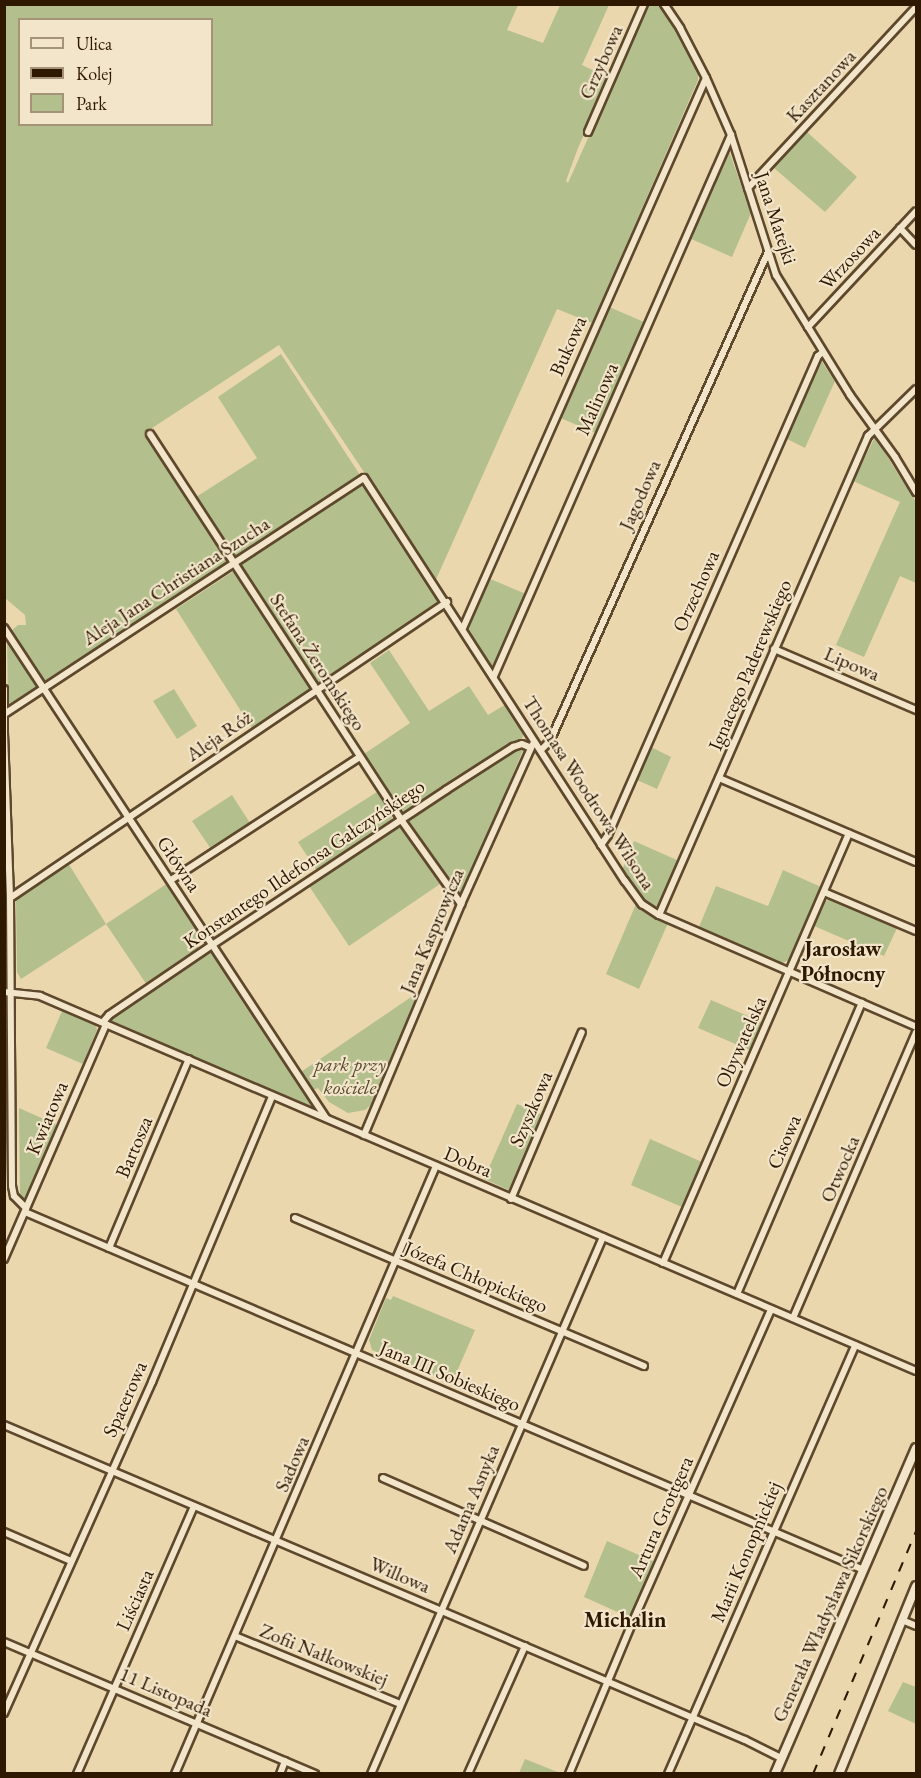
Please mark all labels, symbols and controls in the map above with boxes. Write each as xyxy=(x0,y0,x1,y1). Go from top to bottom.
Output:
legend xyxy=(18,18,213,126)
street label: Grzybowa xyxy=(574,21,628,103)
text: Ulica xyxy=(76,32,112,55)
street label: Kasztanowa xyxy=(781,44,861,128)
text: Kolej xyxy=(76,62,112,85)
text: Park xyxy=(76,92,107,115)
street label: Jana Matejki xyxy=(750,169,802,267)
street label: Wrzosowa xyxy=(815,221,885,295)
street label: Bukowa xyxy=(544,313,592,379)
street label: Malinowa xyxy=(570,359,624,439)
street label: Jagodowa xyxy=(614,456,666,534)
street label: Aleja Jana Christiana Szucha xyxy=(78,511,274,651)
street label: Orzechowa xyxy=(667,547,725,635)
street label: Ignacego Paderewskiego xyxy=(703,576,797,754)
street label: Stefana Żeromskiego xyxy=(265,589,371,735)
street label: Lipowa xyxy=(821,642,883,686)
street label: Thomasa Woodrowa Wilsona xyxy=(517,692,661,894)
street label: Aleja Róż xyxy=(181,705,257,767)
street label: Konstantego Ildefonsa Gałczyńskiego xyxy=(179,774,429,954)
street label: Główna xyxy=(152,832,206,896)
street label: Jana Kasprowicza xyxy=(395,865,469,997)
district label: Jarosław Północny xyxy=(801,935,885,986)
street label: Obywatelska xyxy=(710,992,772,1092)
park label: park przy kościele xyxy=(314,1053,386,1100)
street label: Szyszkowa xyxy=(504,1068,558,1150)
street label: Kwiatowa xyxy=(21,1078,73,1158)
street label: Cisowa xyxy=(762,1111,806,1173)
street label: Bartosza xyxy=(110,1113,158,1181)
street label: Otwocka xyxy=(815,1132,865,1206)
street label: Dobra xyxy=(440,1141,496,1183)
street label: Józefa Chłopickiego xyxy=(401,1236,551,1318)
street label: Jana III Sobieskiego xyxy=(376,1335,524,1417)
street label: Spacerowa xyxy=(98,1357,152,1441)
street label: Sadowa xyxy=(270,1432,314,1496)
street label: Adama Asnyka xyxy=(437,1441,505,1557)
street label: Artura Grottgera xyxy=(623,1452,699,1582)
street label: Marii Konopnickiej xyxy=(706,1478,786,1626)
street label: Generała Władysława Sikorskiego xyxy=(767,1482,893,1726)
street label: Willowa xyxy=(366,1552,434,1598)
street label: Liściasta xyxy=(111,1566,159,1634)
district label: Michalin xyxy=(584,1607,666,1633)
street label: Zofii Nałkowskiej xyxy=(256,1618,392,1692)
street label: 11 Listopada xyxy=(116,1662,216,1722)

